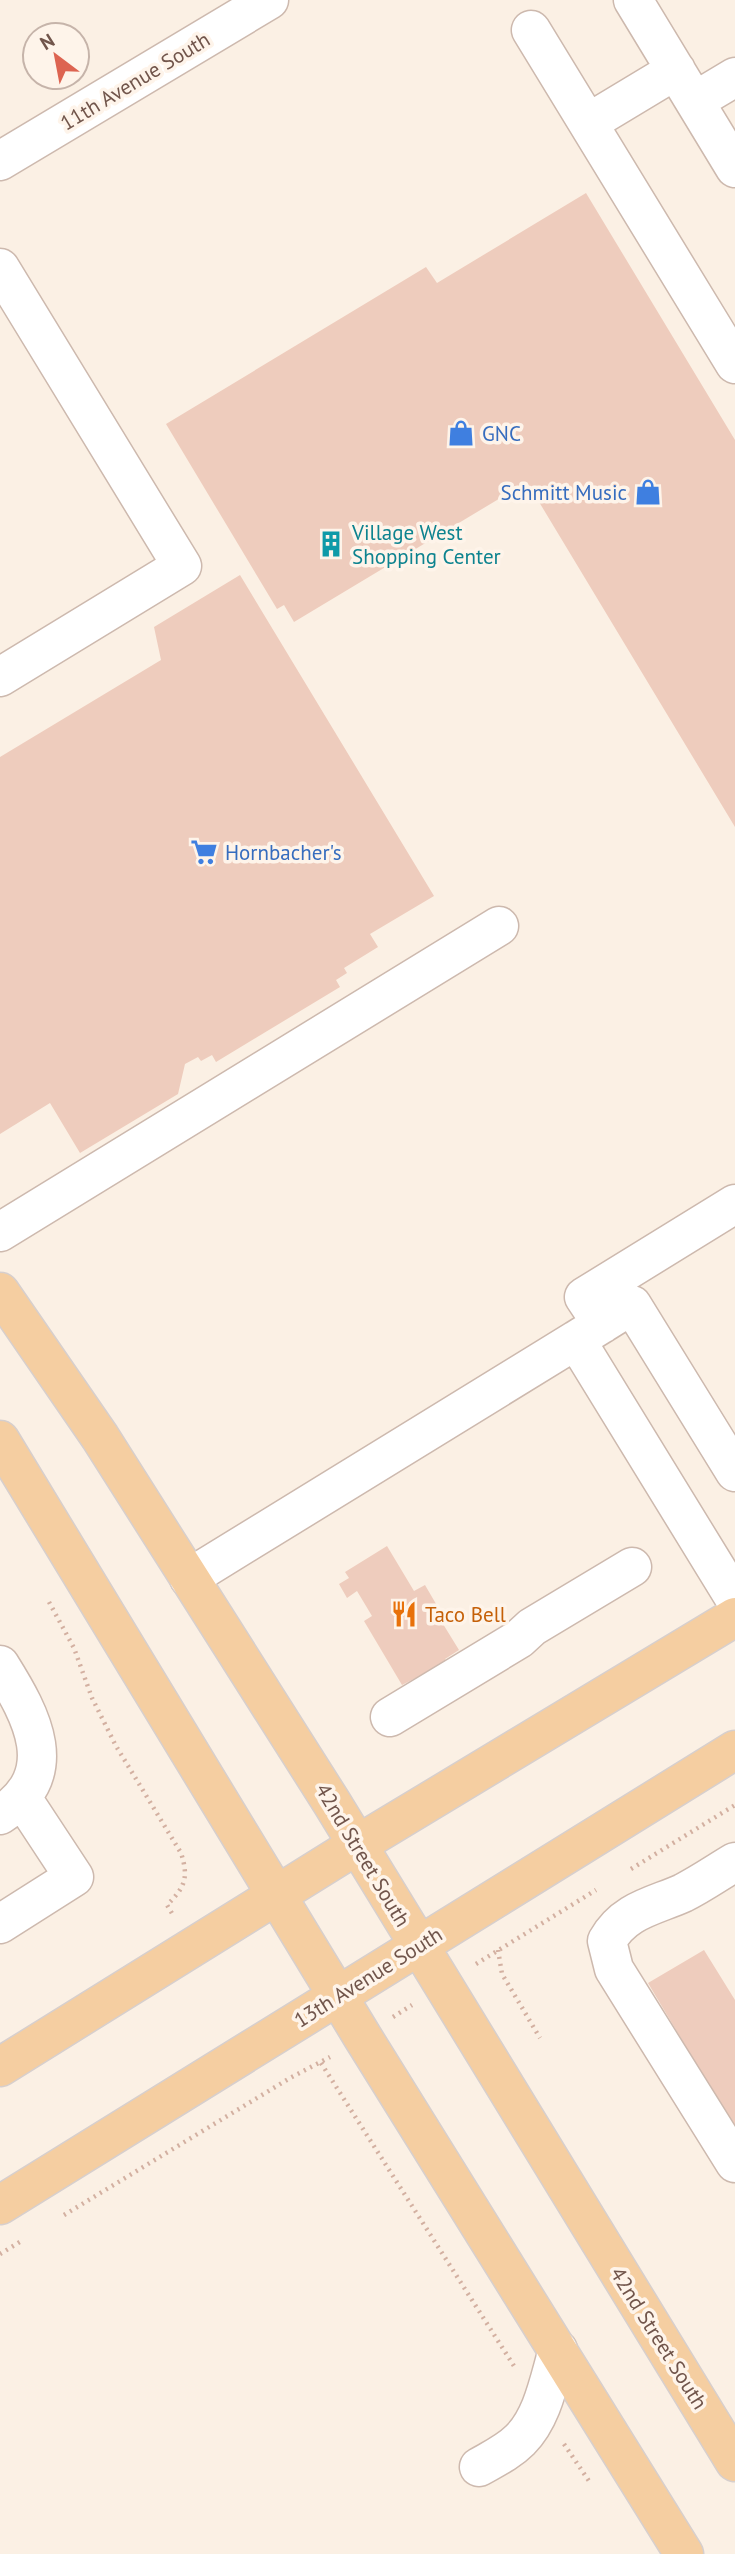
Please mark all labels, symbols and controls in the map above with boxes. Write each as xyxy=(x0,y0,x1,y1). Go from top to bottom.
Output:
north arrow xyxy=(21,21,91,91)
street label: 11th Avenue South xyxy=(55,26,215,136)
text: N xyxy=(35,28,59,55)
shop icon: GNC xyxy=(446,418,476,448)
place label: GNC xyxy=(482,420,521,447)
shop icon: Schmitt Music xyxy=(633,477,663,507)
place label: Schmitt Music xyxy=(500,479,627,506)
place label: Village West Shopping Center xyxy=(351,519,501,570)
building icon: Village West Shopping Center xyxy=(316,529,346,559)
supermarket icon: Hornbacher's xyxy=(189,837,219,867)
place label: Hornbacher's xyxy=(225,839,342,866)
restaurant icon: Taco Bell xyxy=(389,1599,419,1629)
place label: Taco Bell xyxy=(425,1601,506,1628)
street label: 42nd Street South xyxy=(309,1778,417,1932)
street label: 13th Avenue South xyxy=(289,1921,447,2033)
street label: 42nd Street South xyxy=(604,2262,714,2414)

